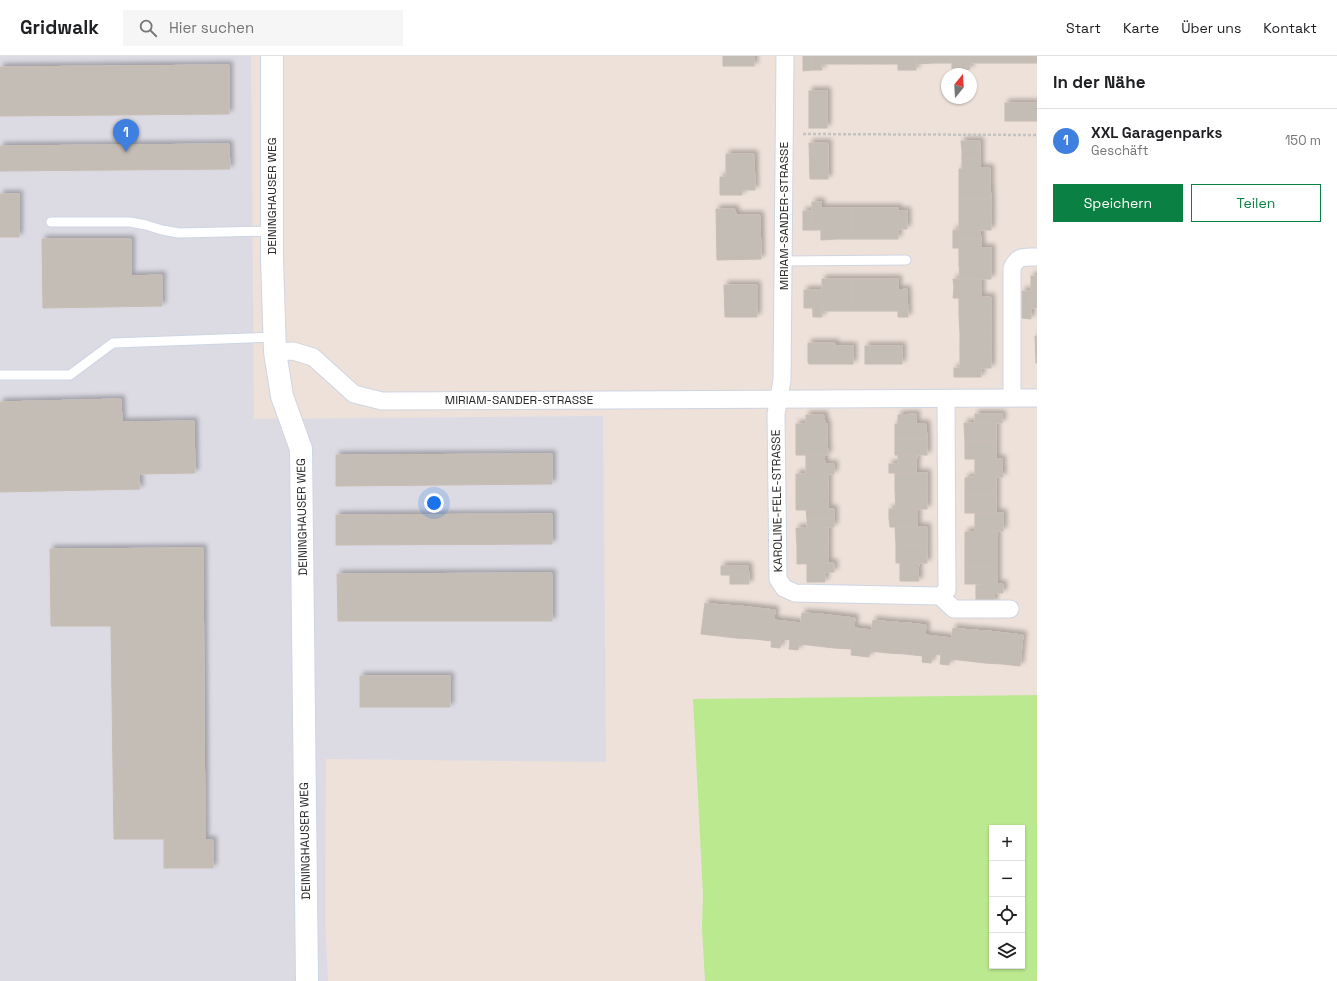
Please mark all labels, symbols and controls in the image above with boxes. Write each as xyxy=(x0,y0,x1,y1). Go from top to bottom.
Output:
search box xyxy=(123,10,403,46)
text: Gridwalk xyxy=(20,15,99,40)
icon: search xyxy=(137,17,159,39)
text: Hier suchen xyxy=(169,18,254,37)
text: Start xyxy=(1066,19,1101,37)
text: Karte xyxy=(1123,19,1159,37)
text: Über uns xyxy=(1181,19,1241,37)
text: Kontakt xyxy=(1263,19,1317,37)
north arrow xyxy=(941,68,977,104)
text: In der Nähe xyxy=(1053,71,1145,93)
pin: 1 xyxy=(113,119,139,152)
text: XXL Garagenparks xyxy=(1091,123,1222,142)
text: 1 xyxy=(1063,132,1069,149)
text: 150 m xyxy=(1285,132,1321,149)
street label: DEININGHAUSER WEG xyxy=(264,137,280,255)
street label: MIRIAM-SANDER-STRASSE xyxy=(776,142,792,290)
text: Geschäft xyxy=(1091,142,1148,159)
button: Speichern xyxy=(1053,184,1183,222)
button: Teilen xyxy=(1191,184,1321,222)
street label: MIRIAM-SANDER-STRASSE xyxy=(445,392,593,408)
street label: KAROLINE-FELE-STRASSE xyxy=(768,429,786,572)
street label: DEININGHAUSER WEG xyxy=(293,458,311,576)
your location xyxy=(424,493,444,513)
street label: DEININGHAUSER WEG xyxy=(296,782,314,900)
map controls xyxy=(989,825,1025,969)
button: + xyxy=(989,825,1025,861)
button: − xyxy=(989,861,1025,897)
button: locate xyxy=(989,897,1025,933)
button: layers xyxy=(989,933,1025,969)

